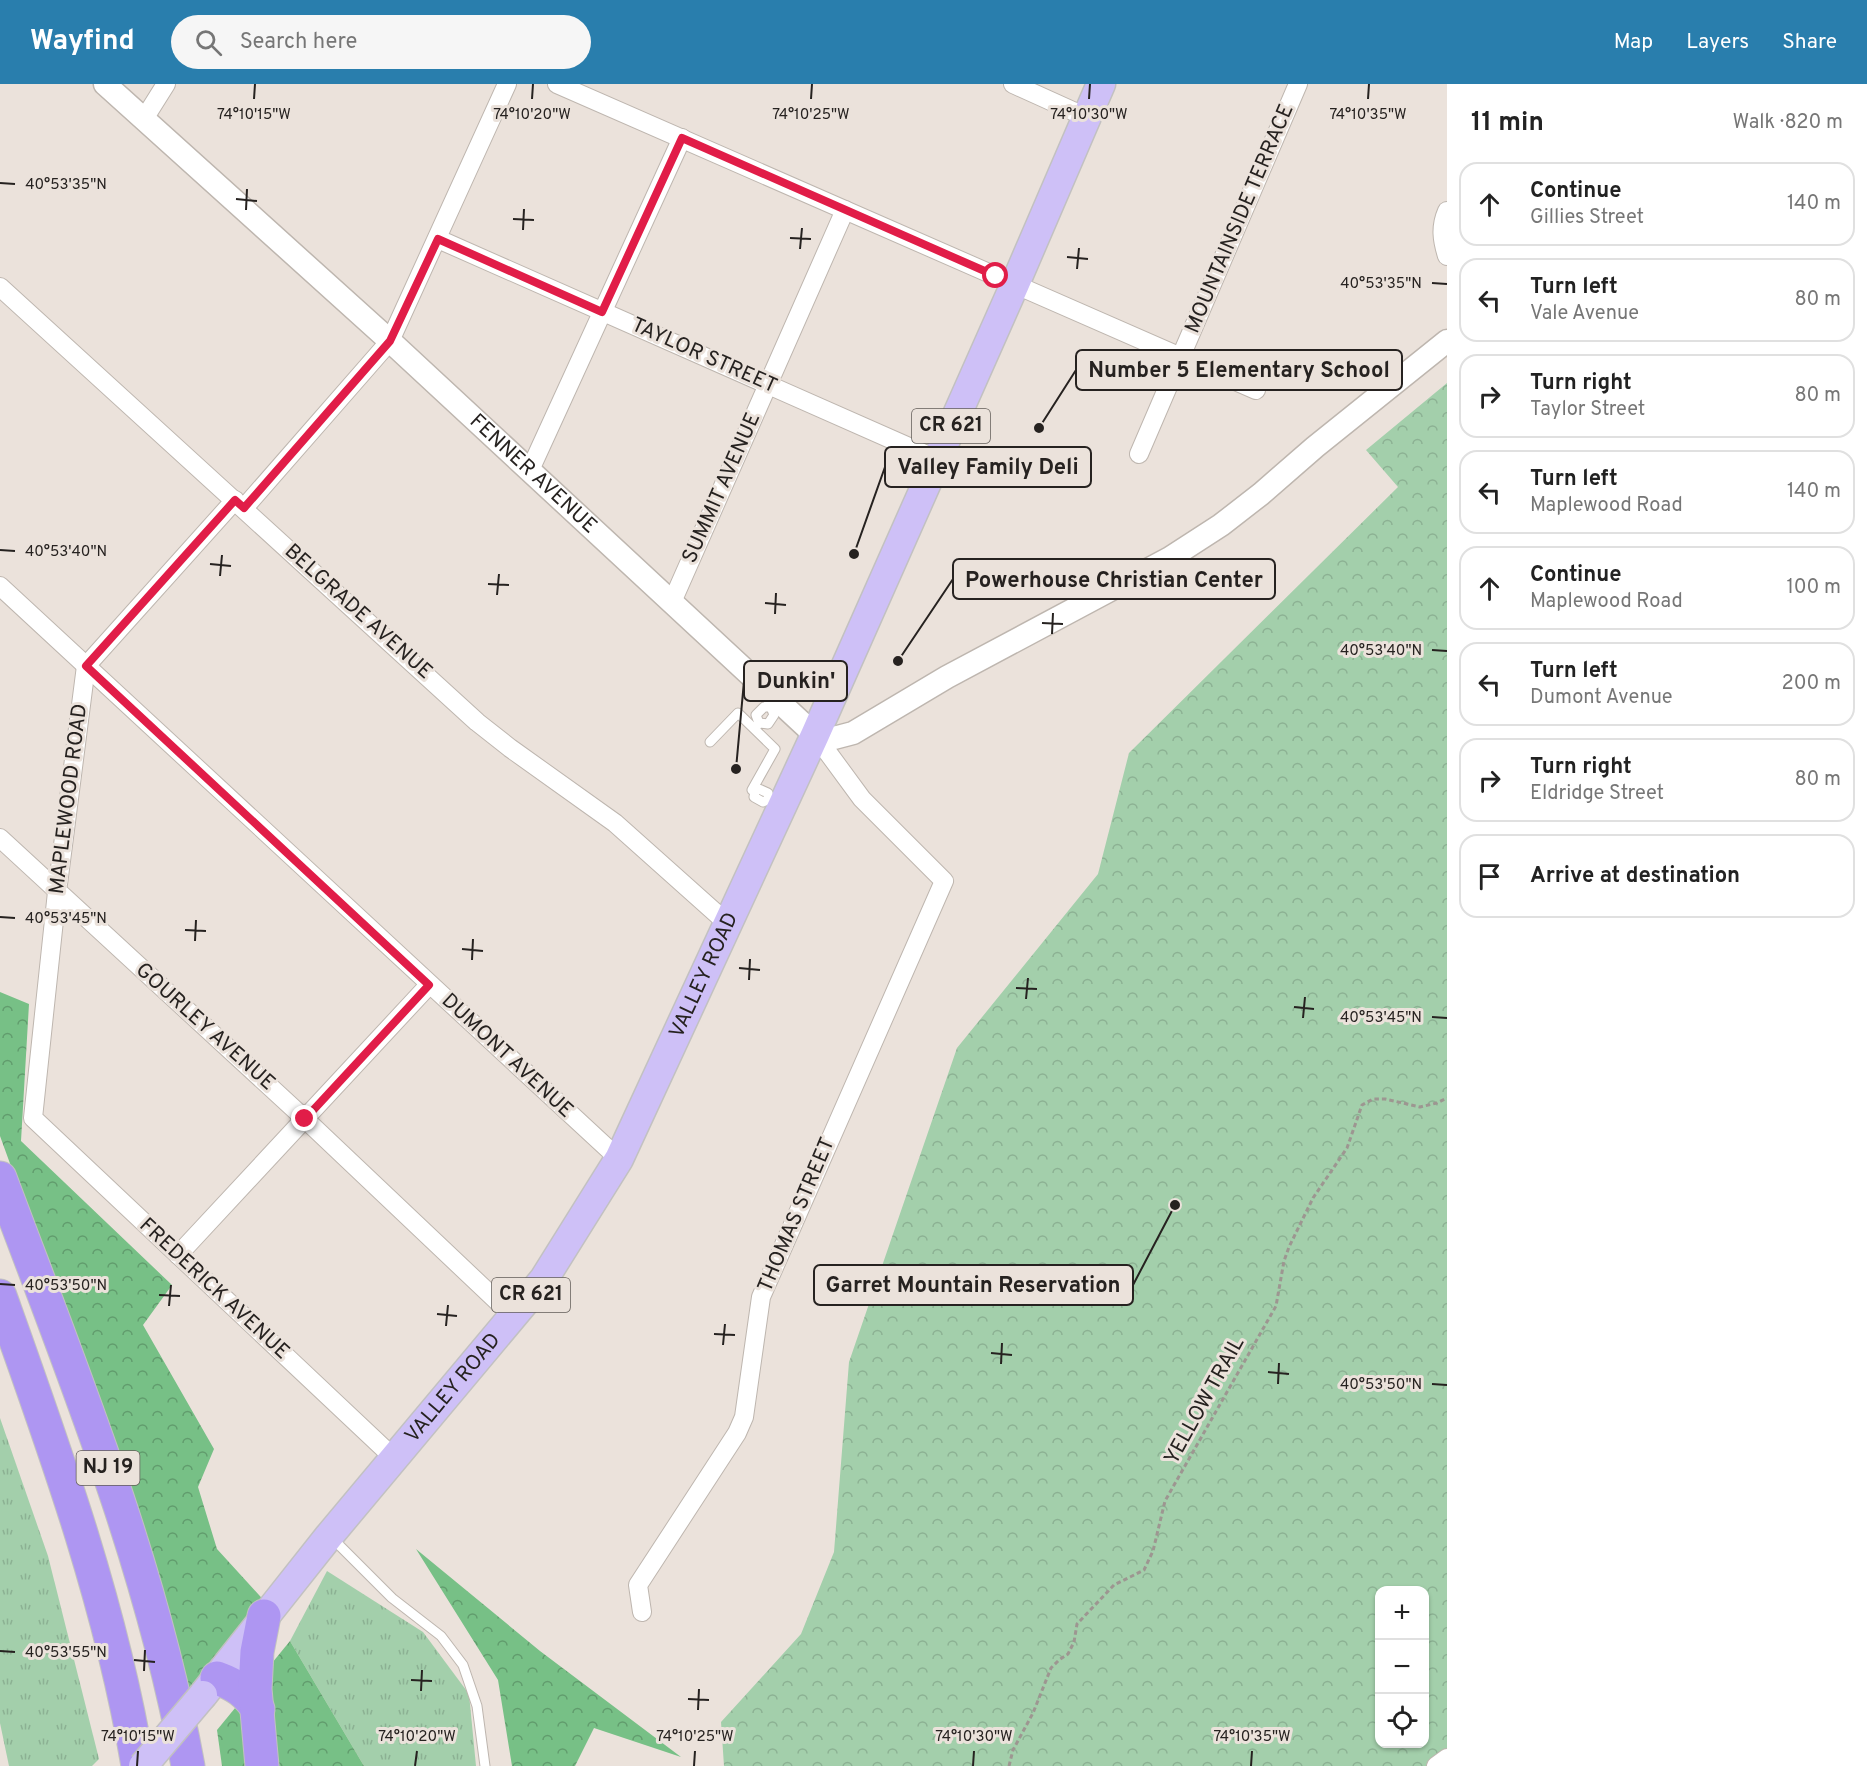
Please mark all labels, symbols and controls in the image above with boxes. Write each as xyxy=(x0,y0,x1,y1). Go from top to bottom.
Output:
search box xyxy=(171,15,591,69)
text: Wayfind xyxy=(30,24,135,60)
icon: search xyxy=(192,26,225,59)
text: Search here xyxy=(240,29,357,56)
text: Map xyxy=(1614,29,1653,56)
text: Layers xyxy=(1686,29,1749,56)
text: Share xyxy=(1782,29,1837,56)
street label: MOUNTAINSIDE TERRACE xyxy=(1179,100,1301,338)
text: 74°10'15"W xyxy=(217,106,291,125)
text: 74°10'20"W xyxy=(493,106,571,125)
text: 74°10'25"W xyxy=(772,106,850,125)
text: 74°10'30"W xyxy=(1050,106,1128,125)
text: 74°10'35"W xyxy=(1329,106,1407,125)
text: 11 min xyxy=(1471,107,1544,140)
text: Walk · 820 m xyxy=(1732,110,1843,136)
text: 40°53'35"N xyxy=(25,176,107,195)
text: Continue xyxy=(1530,178,1621,205)
icon: ahead xyxy=(1473,188,1506,221)
text: 140 m xyxy=(1787,191,1841,217)
text: Gillies Street xyxy=(1530,205,1644,231)
route start xyxy=(982,262,1008,288)
text: Turn left xyxy=(1530,274,1618,301)
text: 40°53'35"N xyxy=(1340,275,1422,294)
icon: left xyxy=(1473,284,1506,317)
text: 80 m xyxy=(1795,287,1841,313)
text: Vale Avenue xyxy=(1530,301,1639,327)
street label: TAYLOR STREET xyxy=(627,312,781,400)
callout: Number 5 Elementary School xyxy=(1076,350,1402,390)
text: Number 5 Elementary School xyxy=(1088,358,1390,385)
text: Turn right xyxy=(1530,370,1632,397)
icon: right xyxy=(1473,380,1506,413)
text: 80 m xyxy=(1795,383,1841,409)
text: Taylor Street xyxy=(1530,397,1645,423)
street label: FENNER AVENUE xyxy=(464,408,603,540)
street label: SUMMIT AVENUE xyxy=(677,409,767,567)
road number: CR 621 xyxy=(912,409,990,443)
callout: Valley Family Deli xyxy=(885,447,1091,487)
text: Valley Family Deli xyxy=(897,455,1079,482)
text: Turn left xyxy=(1530,466,1618,493)
icon: left xyxy=(1473,476,1506,509)
text: 140 m xyxy=(1787,479,1841,505)
text: Maplewood Road xyxy=(1530,493,1683,519)
street label: BELGRADE AVENUE xyxy=(278,538,438,686)
text: 40°53'40"N xyxy=(25,543,107,562)
callout: Powerhouse Christian Center xyxy=(953,559,1275,599)
text: Continue xyxy=(1530,562,1621,589)
text: Powerhouse Christian Center xyxy=(965,568,1263,595)
icon: ahead xyxy=(1473,572,1506,605)
text: 100 m xyxy=(1786,575,1841,601)
text: Maplewood Road xyxy=(1530,589,1683,615)
text: 40°53'40"N xyxy=(1340,642,1422,661)
text: Turn left xyxy=(1530,658,1618,685)
callout: Dunkin' xyxy=(744,661,847,701)
icon: left xyxy=(1473,668,1506,701)
text: Dunkin' xyxy=(757,669,835,696)
text: 200 m xyxy=(1782,671,1841,697)
text: Dumont Avenue xyxy=(1530,685,1673,711)
street label: MAPLEWOOD ROAD xyxy=(44,702,94,896)
text: Turn right xyxy=(1530,754,1632,781)
icon: right xyxy=(1473,764,1506,797)
text: 80 m xyxy=(1795,767,1841,793)
text: Eldridge Street xyxy=(1530,781,1664,807)
icon: arrive xyxy=(1473,860,1506,893)
text: Arrive at destination xyxy=(1530,863,1740,890)
street label: VALLEY ROAD xyxy=(663,908,745,1042)
text: 40°53'45"N xyxy=(25,910,107,929)
street label: GOURLEY AVENUE xyxy=(129,957,281,1097)
street label: DUMONT AVENUE xyxy=(435,988,579,1124)
text: 40°53'45"N xyxy=(1340,1009,1422,1028)
route end xyxy=(291,1105,317,1131)
street label: THOMAS STREET xyxy=(752,1134,842,1296)
street label: FREDERICK AVENUE xyxy=(133,1212,295,1366)
callout: Garret Mountain Reservation xyxy=(814,1265,1133,1305)
text: Garret Mountain Reservation xyxy=(826,1273,1120,1300)
text: 40°53'50"N xyxy=(25,1277,107,1296)
road number: CR 621 xyxy=(492,1278,570,1312)
street label: VALLEY ROAD xyxy=(399,1327,507,1449)
street label: YELLOW TRAIL xyxy=(1159,1332,1251,1470)
text: 40°53'50"N xyxy=(1340,1376,1422,1395)
road number: NJ 19 xyxy=(76,1451,140,1485)
map controls xyxy=(1375,1586,1429,1748)
button: + xyxy=(1375,1586,1429,1640)
button: − xyxy=(1375,1640,1429,1694)
text: 40°53'55"N xyxy=(25,1644,107,1663)
button: locate xyxy=(1375,1694,1429,1748)
text: 74°10'15"W xyxy=(101,1728,175,1747)
text: 74°10'20"W xyxy=(378,1728,456,1747)
text: 74°10'25"W xyxy=(656,1728,734,1747)
text: 74°10'30"W xyxy=(935,1728,1013,1747)
text: 74°10'35"W xyxy=(1213,1728,1291,1747)

